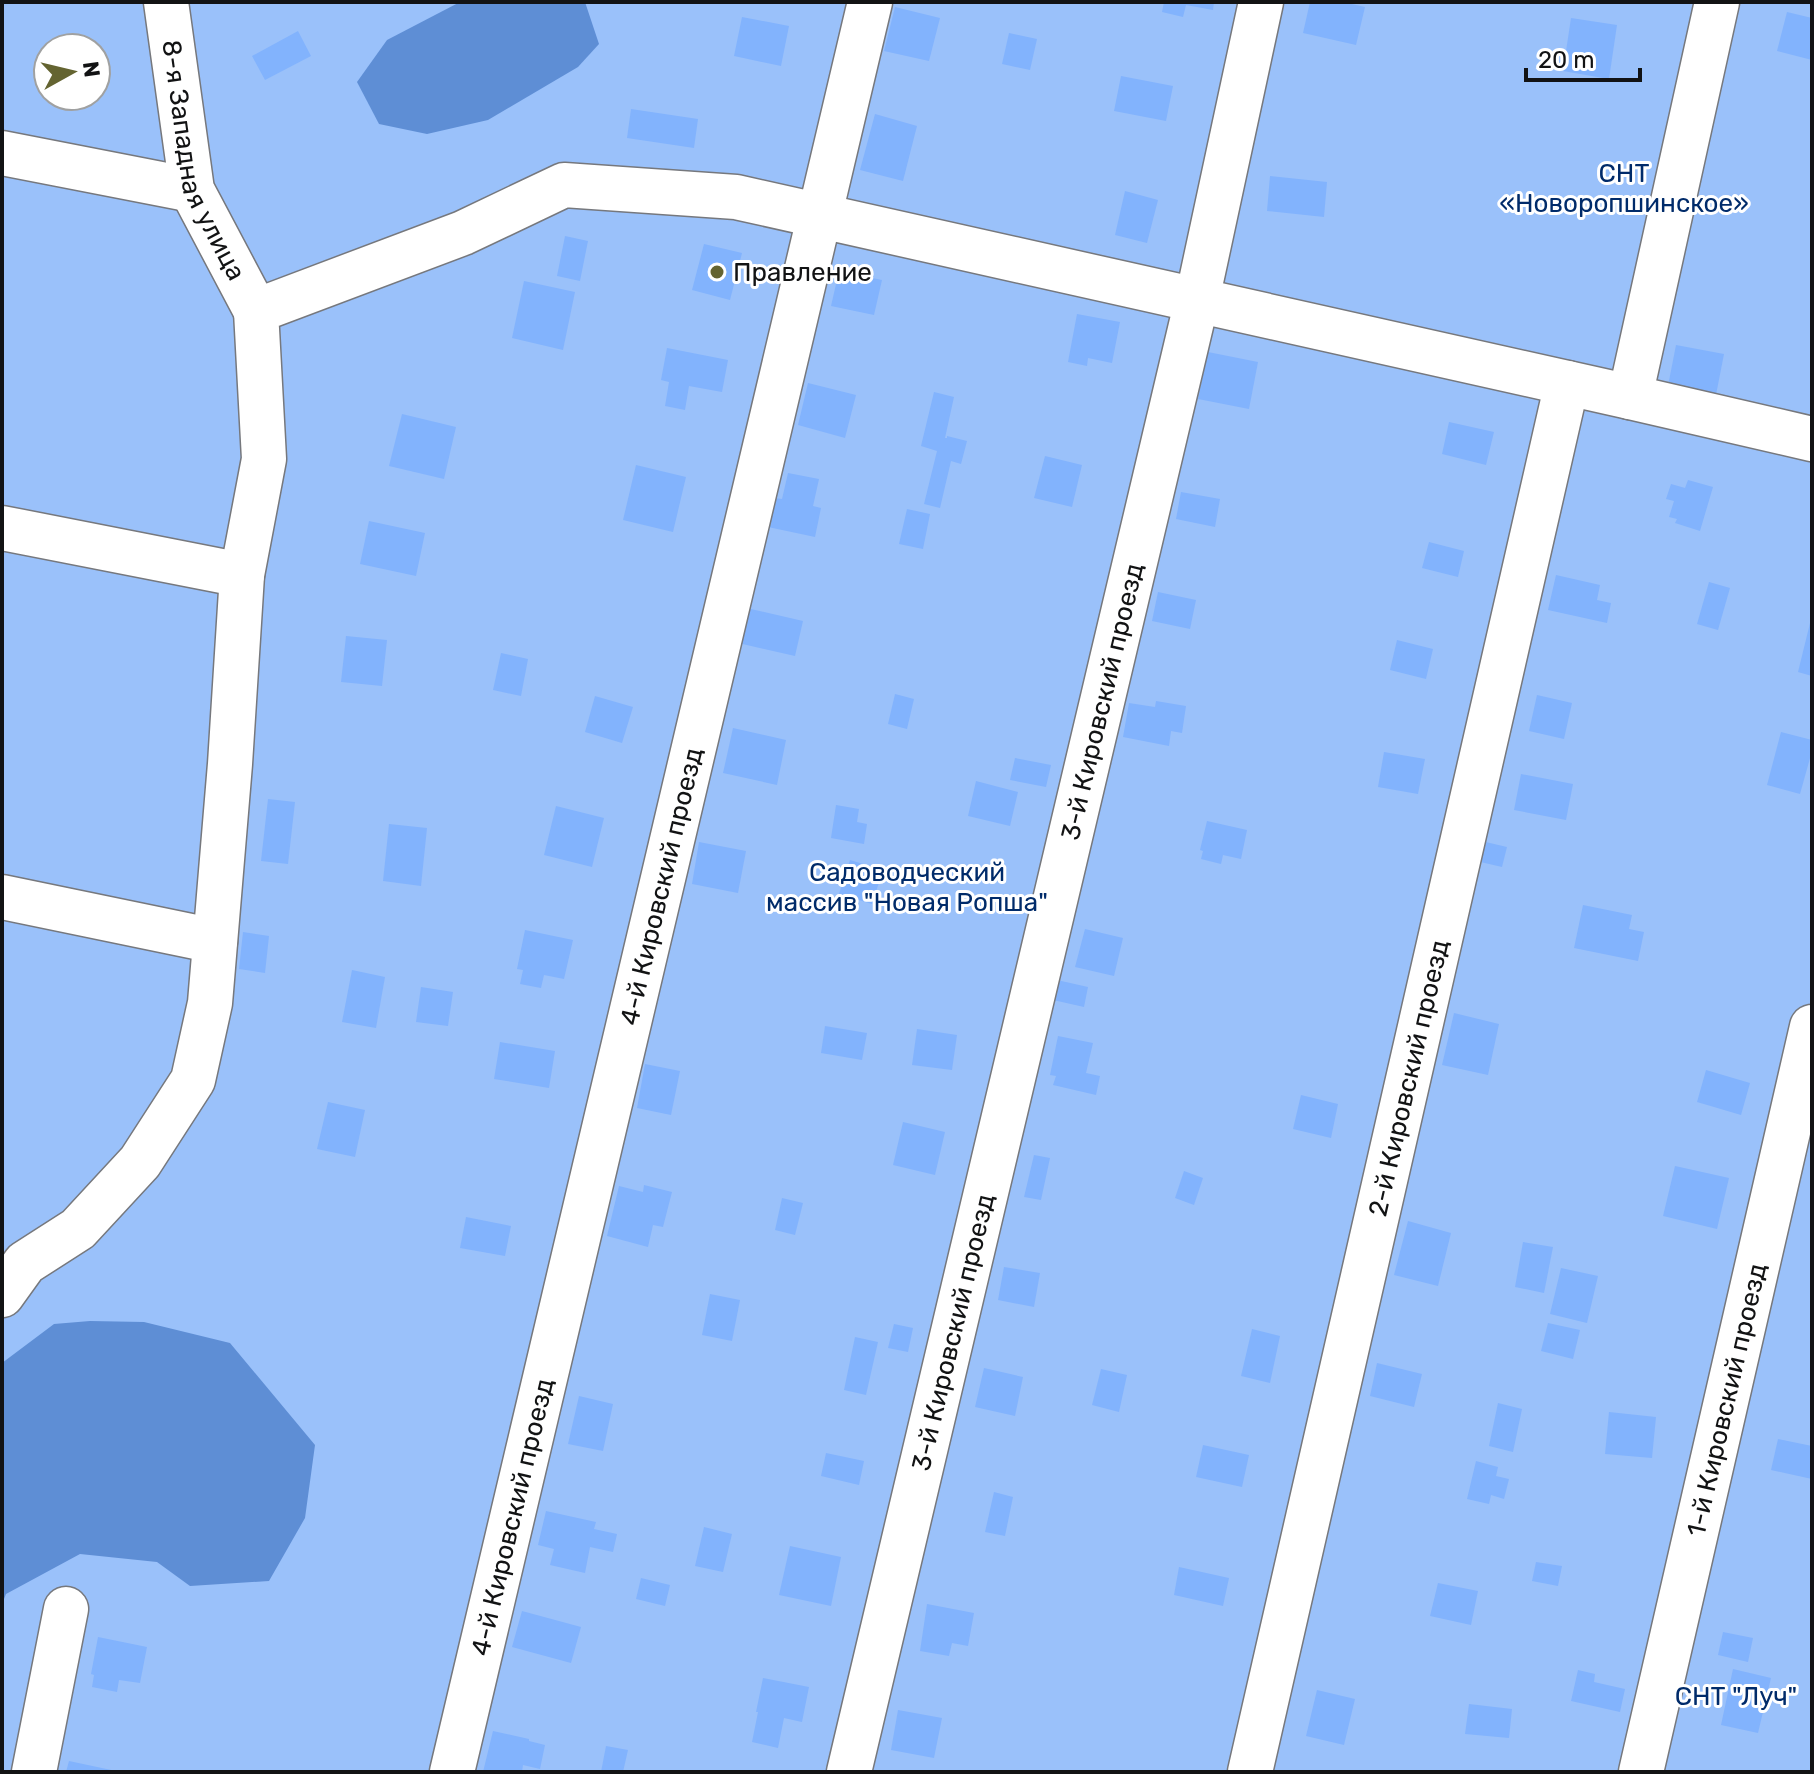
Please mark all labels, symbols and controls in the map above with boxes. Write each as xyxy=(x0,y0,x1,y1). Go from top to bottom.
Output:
north arrow xyxy=(32,32,112,112)
scale bar xyxy=(1526,32,1640,82)
street label: 8-я Западная улица xyxy=(156,38,252,285)
text: 20 m xyxy=(1538,46,1595,74)
text: N xyxy=(77,60,106,79)
park label: СНТ «Новоропшинское» xyxy=(1499,158,1749,219)
place label: Правление xyxy=(733,257,872,288)
marker: Правление xyxy=(708,263,726,281)
street label: 3-й Кировский проезд xyxy=(1054,560,1150,843)
street label: 4-й Кировский проезд xyxy=(613,745,709,1028)
park label: Садоводческий массив "Новая Ропша" xyxy=(766,857,1048,918)
street label: 2-й Кировский проезд xyxy=(1362,937,1455,1219)
street label: 3-й Кировский проезд xyxy=(905,1191,1001,1474)
street label: 1-й Кировский проезд xyxy=(1680,1260,1773,1539)
street label: 4-й Кировский проезд xyxy=(464,1375,560,1659)
park label: СНТ "Луч" xyxy=(1675,1681,1797,1712)

